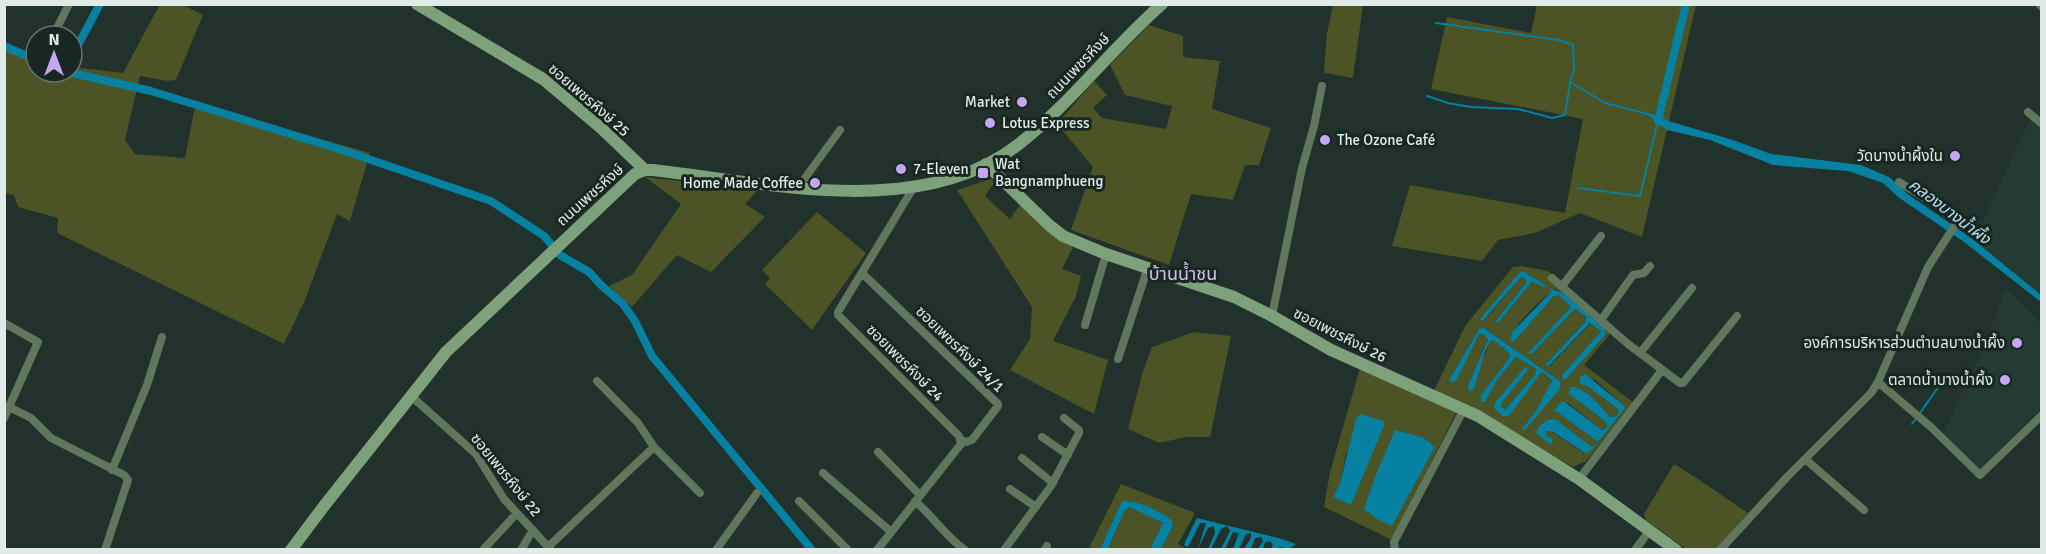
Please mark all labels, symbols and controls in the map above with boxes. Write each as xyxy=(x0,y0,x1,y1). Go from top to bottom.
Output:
north arrow xyxy=(24,24,84,84)
street label: ถนนเพชรหึงษ์ xyxy=(1042,29,1114,102)
text: N xyxy=(48,30,60,50)
street label: ซอยเพชรหึงษ์ 25 xyxy=(545,60,633,140)
place label: Market xyxy=(965,93,1010,111)
marker: Market xyxy=(1015,95,1029,109)
place label: Lotus Express xyxy=(1002,114,1090,132)
marker: Lotus Express xyxy=(983,116,997,130)
place label: The Ozone Café xyxy=(1337,131,1435,149)
marker: The Ozone Café xyxy=(1318,133,1332,147)
place label: วัดบางน้ำผึ้งใน xyxy=(1857,145,1943,165)
marker: วัดบางน้ำผึ้งใน xyxy=(1948,149,1962,163)
place label: Wat Bangnamphueng xyxy=(995,155,1103,190)
street label: ถนนเพชรหึงษ์ xyxy=(553,160,628,230)
place label: 7-Eleven xyxy=(913,160,969,178)
marker: 7-Eleven xyxy=(894,162,908,176)
marker: Wat Bangnamphueng xyxy=(976,166,990,180)
water label: คลองบางน้ำผึ้ง xyxy=(1905,173,1996,250)
place label: Home Made Coffee xyxy=(683,174,803,192)
marker: Home Made Coffee xyxy=(808,176,822,190)
district label: บ้านน้ำชน xyxy=(1149,261,1217,285)
street label: ซอยเพชรหึงษ์ 24/1 xyxy=(912,302,1008,396)
street label: ซอยเพชรหึงษ์ 26 xyxy=(1290,304,1390,366)
street label: ซอยเพชรหึงษ์ 24 xyxy=(863,321,947,405)
place label: องค์การบริหารส่วนตำบลบางน้ำผึ้ง xyxy=(1803,332,2005,352)
marker: องค์การบริหารส่วนตำบลบางน้ำผึ้ง xyxy=(2010,336,2024,350)
place label: ตลาดน้ำบางน้ำผึ้ง xyxy=(1888,369,1993,389)
marker: ตลาดน้ำบางน้ำผึ้ง xyxy=(1998,373,2012,387)
street label: ซอยเพชรหึงษ์ 22 xyxy=(467,430,545,520)

